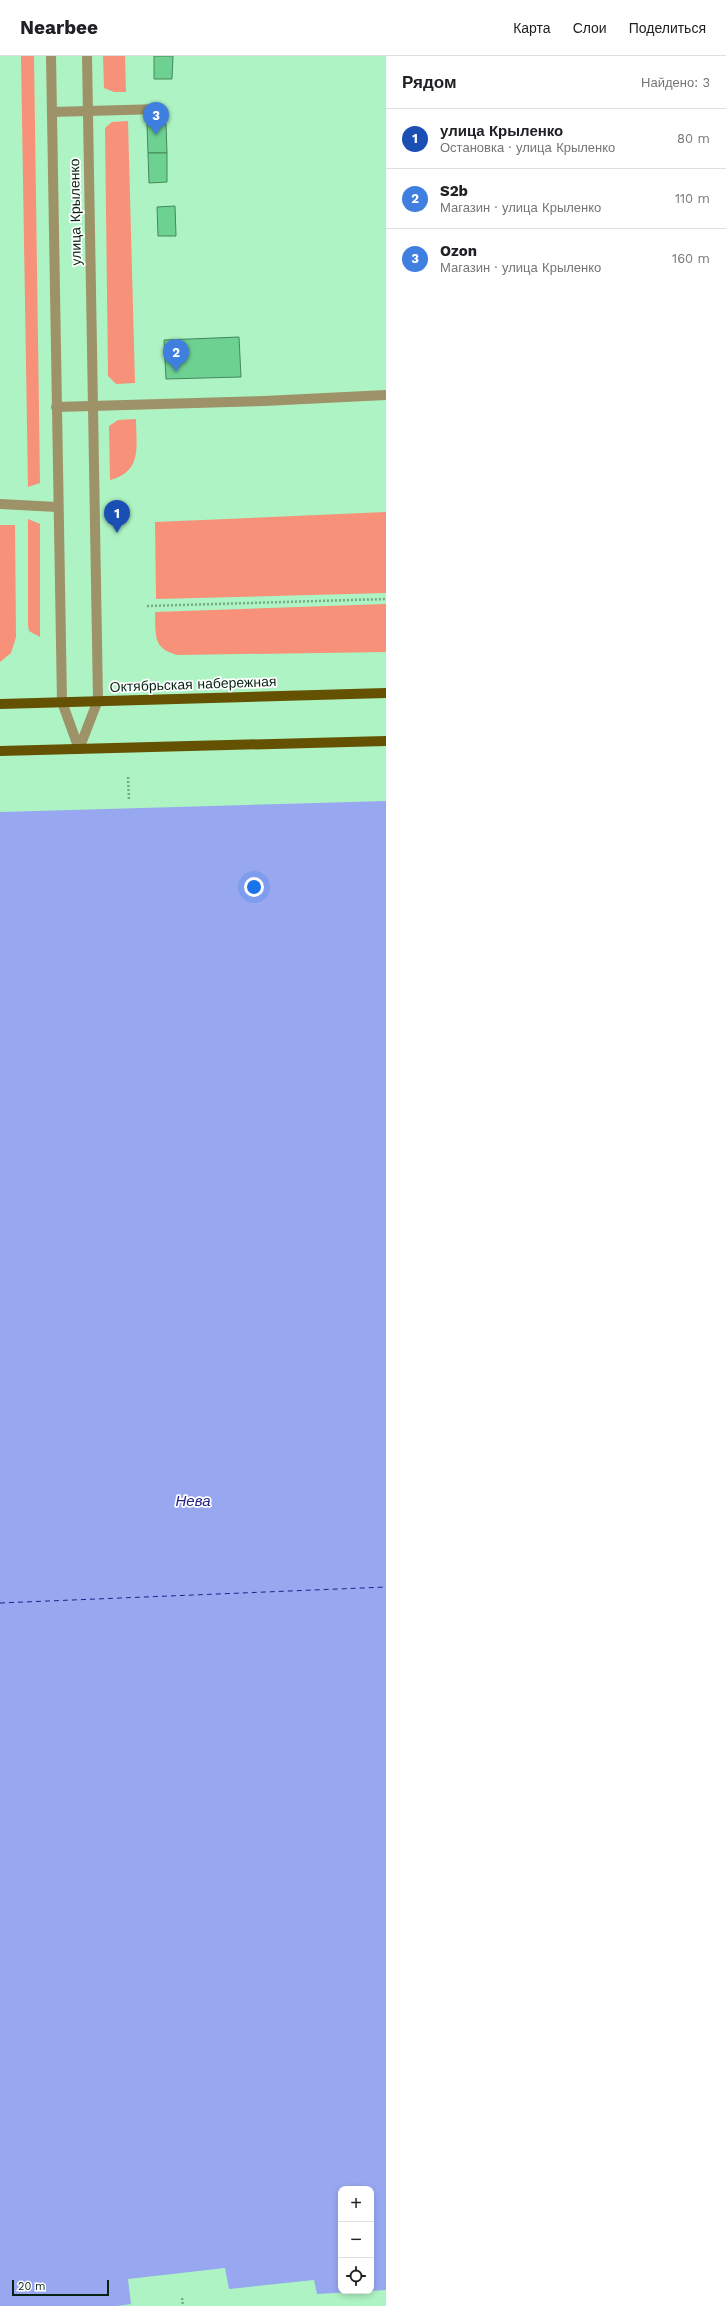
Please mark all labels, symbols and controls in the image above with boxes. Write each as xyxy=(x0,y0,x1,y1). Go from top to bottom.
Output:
text: Nearbee xyxy=(20,16,98,39)
text: Карта xyxy=(513,20,551,36)
text: Слои xyxy=(573,20,607,36)
text: Поделиться xyxy=(629,20,706,36)
text: Рядом xyxy=(402,72,457,92)
text: Найдено: 3 xyxy=(641,75,710,90)
pin: 3 xyxy=(143,102,169,135)
text: улица Крыленко xyxy=(440,122,563,140)
text: 1 xyxy=(412,131,418,146)
text: 80 m xyxy=(677,131,710,146)
text: Остановка · улица Крыленко xyxy=(440,140,615,155)
street label: улица Крыленко xyxy=(66,158,84,266)
text: S2b xyxy=(440,182,468,200)
text: 2 xyxy=(411,191,419,206)
text: 110 m xyxy=(675,191,710,206)
text: Магазин · улица Крыленко xyxy=(440,200,601,215)
text: Ozon xyxy=(440,242,477,260)
text: 3 xyxy=(411,251,419,266)
text: 160 m xyxy=(672,251,710,266)
text: Магазин · улица Крыленко xyxy=(440,260,601,275)
pin: 2 xyxy=(163,339,189,372)
pin: 1 xyxy=(104,500,130,533)
street label: Октябрьская набережная xyxy=(109,673,277,695)
your location xyxy=(244,877,264,897)
water label: Нева xyxy=(175,1492,211,1510)
map controls xyxy=(338,2186,374,2294)
button: + xyxy=(338,2186,374,2222)
button: − xyxy=(338,2222,374,2258)
button: locate xyxy=(338,2258,374,2294)
scale bar xyxy=(12,2278,109,2297)
text: 20 m xyxy=(18,2280,46,2293)

